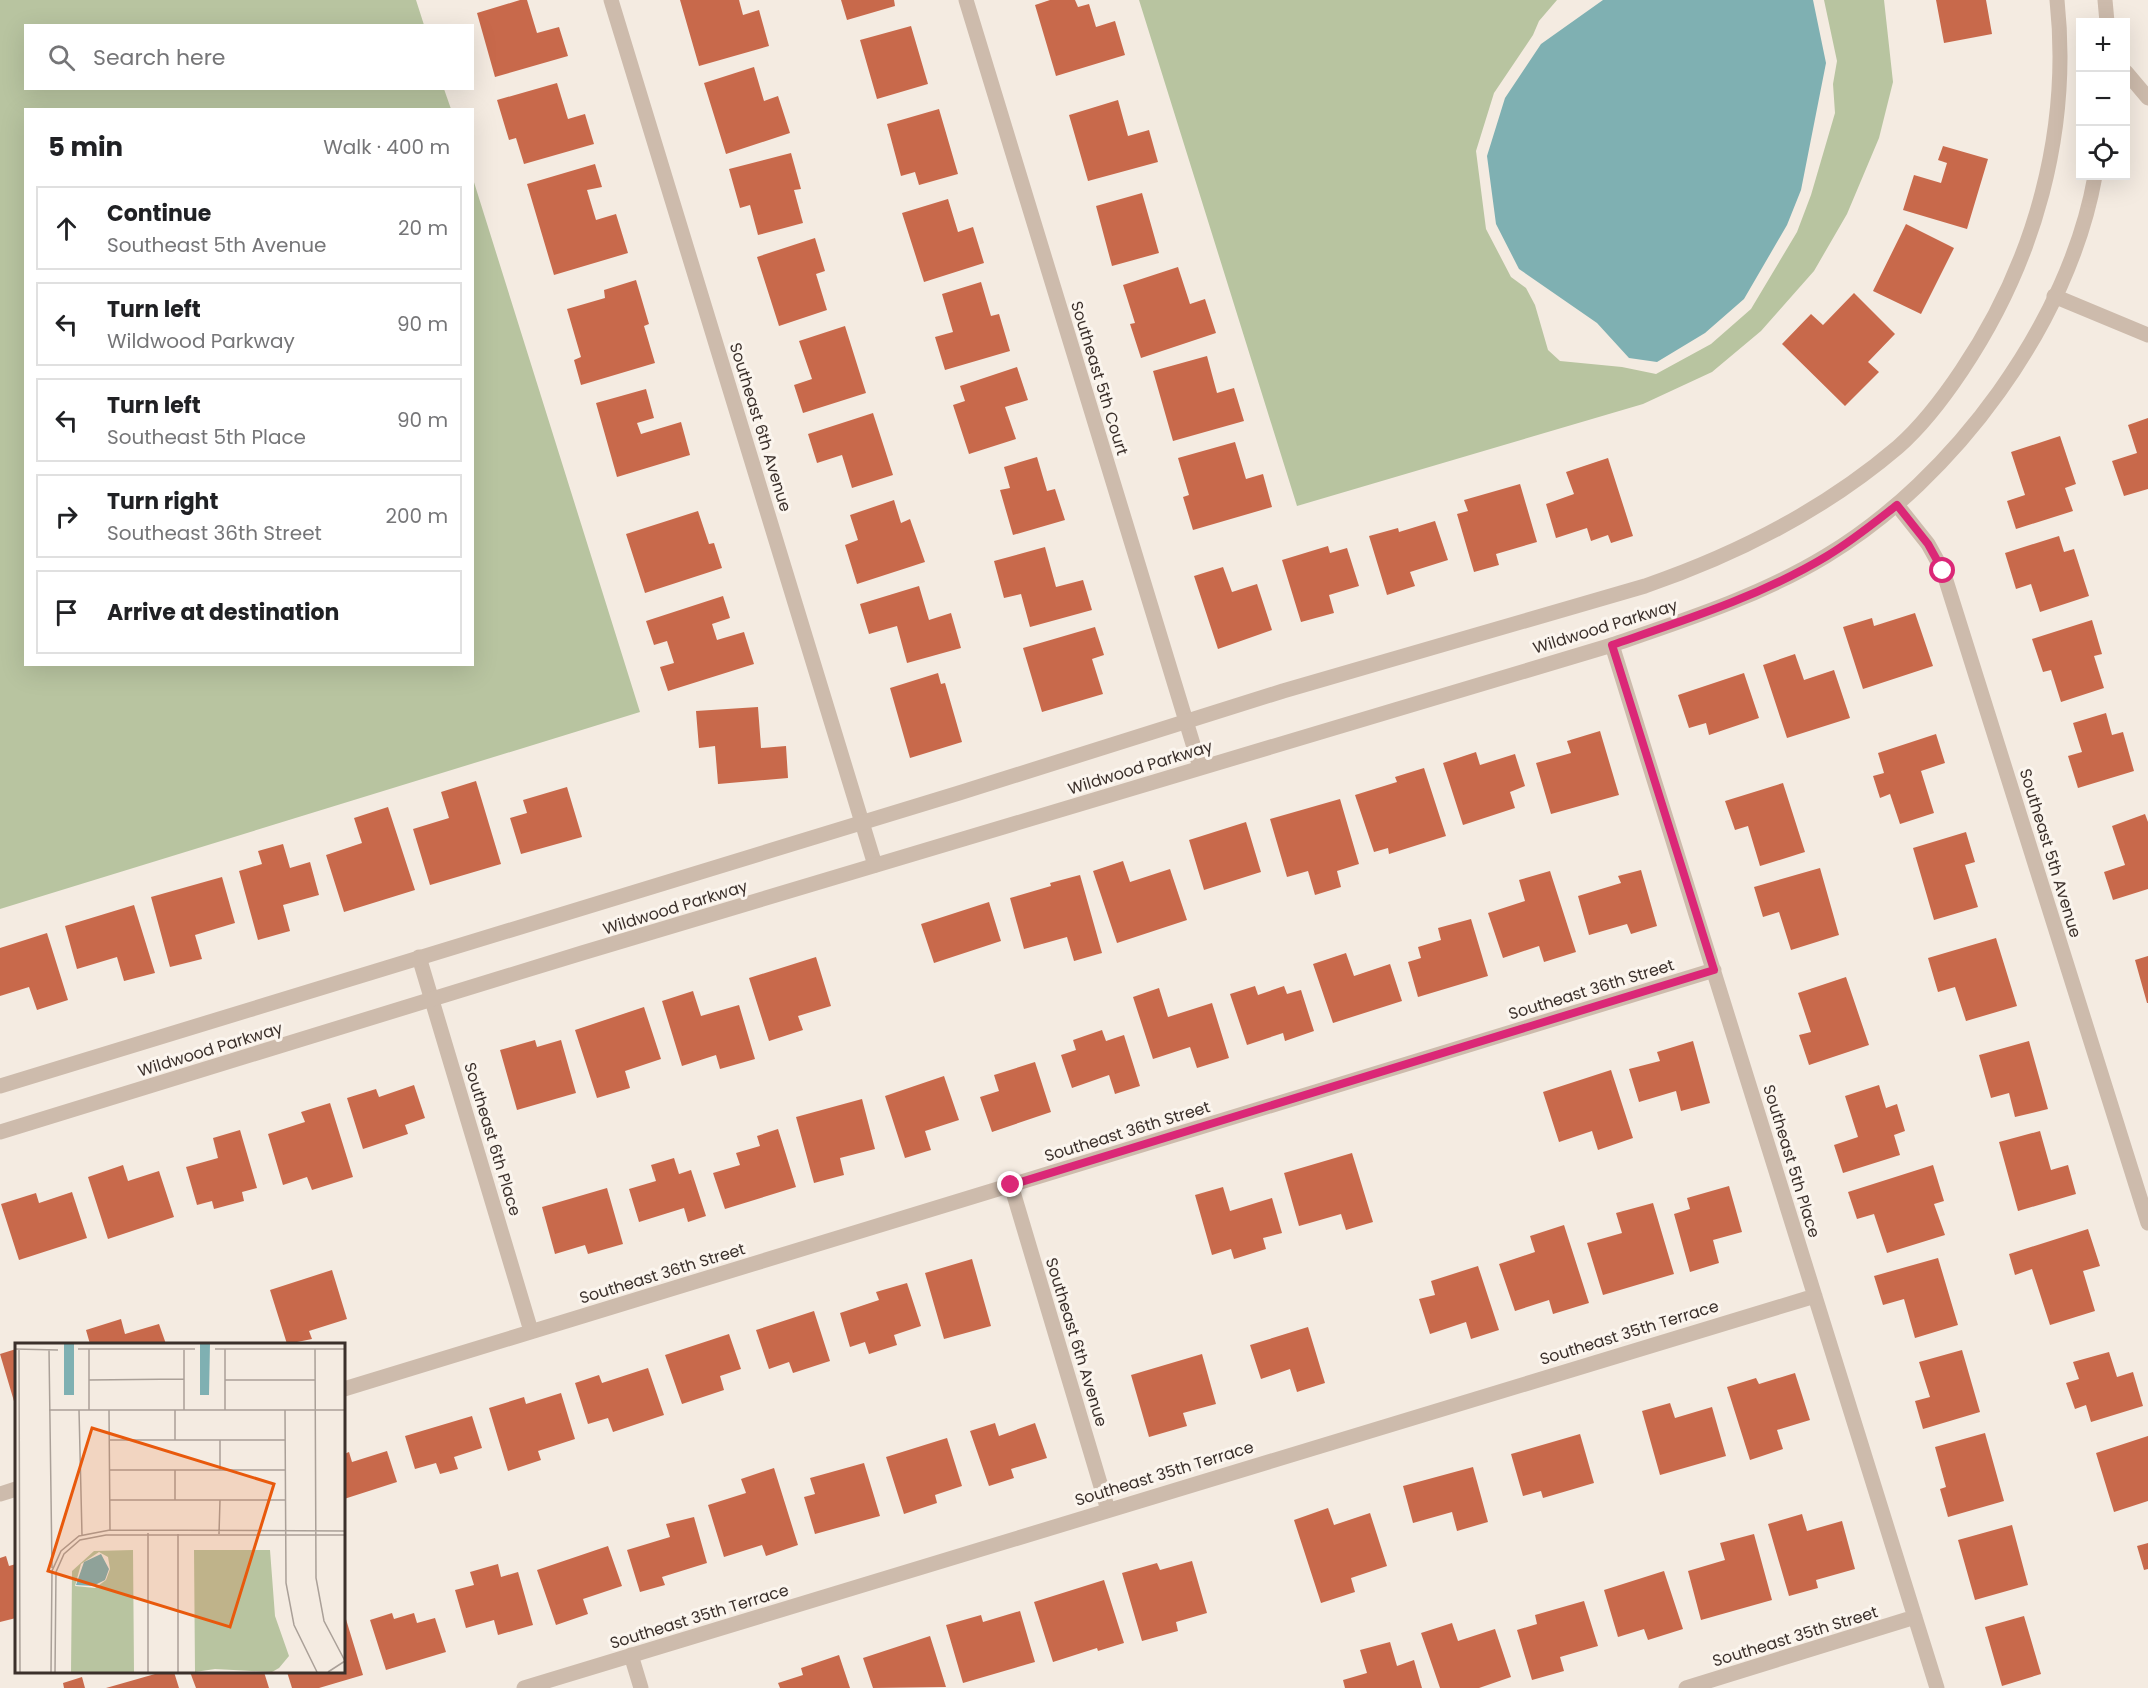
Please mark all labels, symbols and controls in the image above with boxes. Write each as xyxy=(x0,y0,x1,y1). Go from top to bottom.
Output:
map controls xyxy=(2076,18,2130,180)
button: + xyxy=(2076,18,2130,72)
search box xyxy=(24,24,474,90)
icon: search xyxy=(45,41,78,74)
text: Search here xyxy=(93,42,226,73)
button: − xyxy=(2076,72,2130,126)
button: locate xyxy=(2076,126,2130,180)
text: 5 min xyxy=(48,129,123,165)
text: Walk · 400 m xyxy=(323,133,450,161)
text: Continue xyxy=(107,198,211,229)
icon: ahead xyxy=(50,212,83,245)
text: 20 m xyxy=(398,214,448,242)
text: Southeast 5th Avenue xyxy=(107,231,326,259)
text: Turn left xyxy=(107,294,201,325)
street label: Southeast 5th Court xyxy=(1065,298,1134,458)
icon: left xyxy=(50,308,83,341)
text: 90 m xyxy=(397,310,448,338)
text: Wildwood Parkway xyxy=(107,327,295,355)
street label: Southeast 6th Avenue xyxy=(724,340,797,515)
text: Turn left xyxy=(107,390,201,421)
icon: left xyxy=(50,404,83,437)
text: 90 m xyxy=(397,406,448,434)
text: Southeast 5th Place xyxy=(107,423,306,451)
text: Turn right xyxy=(107,486,218,517)
icon: right xyxy=(50,500,83,533)
text: 200 m xyxy=(385,502,448,530)
text: Southeast 36th Street xyxy=(107,519,322,547)
route start xyxy=(1929,557,1955,583)
street label: Wildwood Parkway xyxy=(1530,594,1680,659)
icon: arrive xyxy=(50,596,83,629)
text: Arrive at destination xyxy=(107,597,339,628)
street label: Wildwood Parkway xyxy=(1065,735,1215,800)
street label: Southeast 5th Avenue xyxy=(2014,766,2087,941)
street label: Wildwood Parkway xyxy=(600,875,750,940)
street label: Southeast 36th Street xyxy=(1506,953,1677,1026)
street label: Wildwood Parkway xyxy=(135,1017,285,1082)
street label: Southeast 6th Place xyxy=(458,1060,527,1219)
street label: Southeast 5th Place xyxy=(1757,1082,1826,1241)
street label: Southeast 36th Street xyxy=(1042,1095,1213,1168)
route end xyxy=(997,1171,1023,1197)
street label: Southeast 36th Street xyxy=(577,1237,748,1310)
street label: Southeast 6th Avenue xyxy=(1040,1255,1113,1430)
street label: Southeast 35th Terrace xyxy=(1537,1294,1721,1371)
inset map xyxy=(15,1343,345,1673)
street label: Southeast 35th Terrace xyxy=(1072,1435,1256,1512)
street label: Southeast 35th Terrace xyxy=(607,1578,791,1655)
street label: Southeast 35th Street xyxy=(1710,1600,1881,1673)

